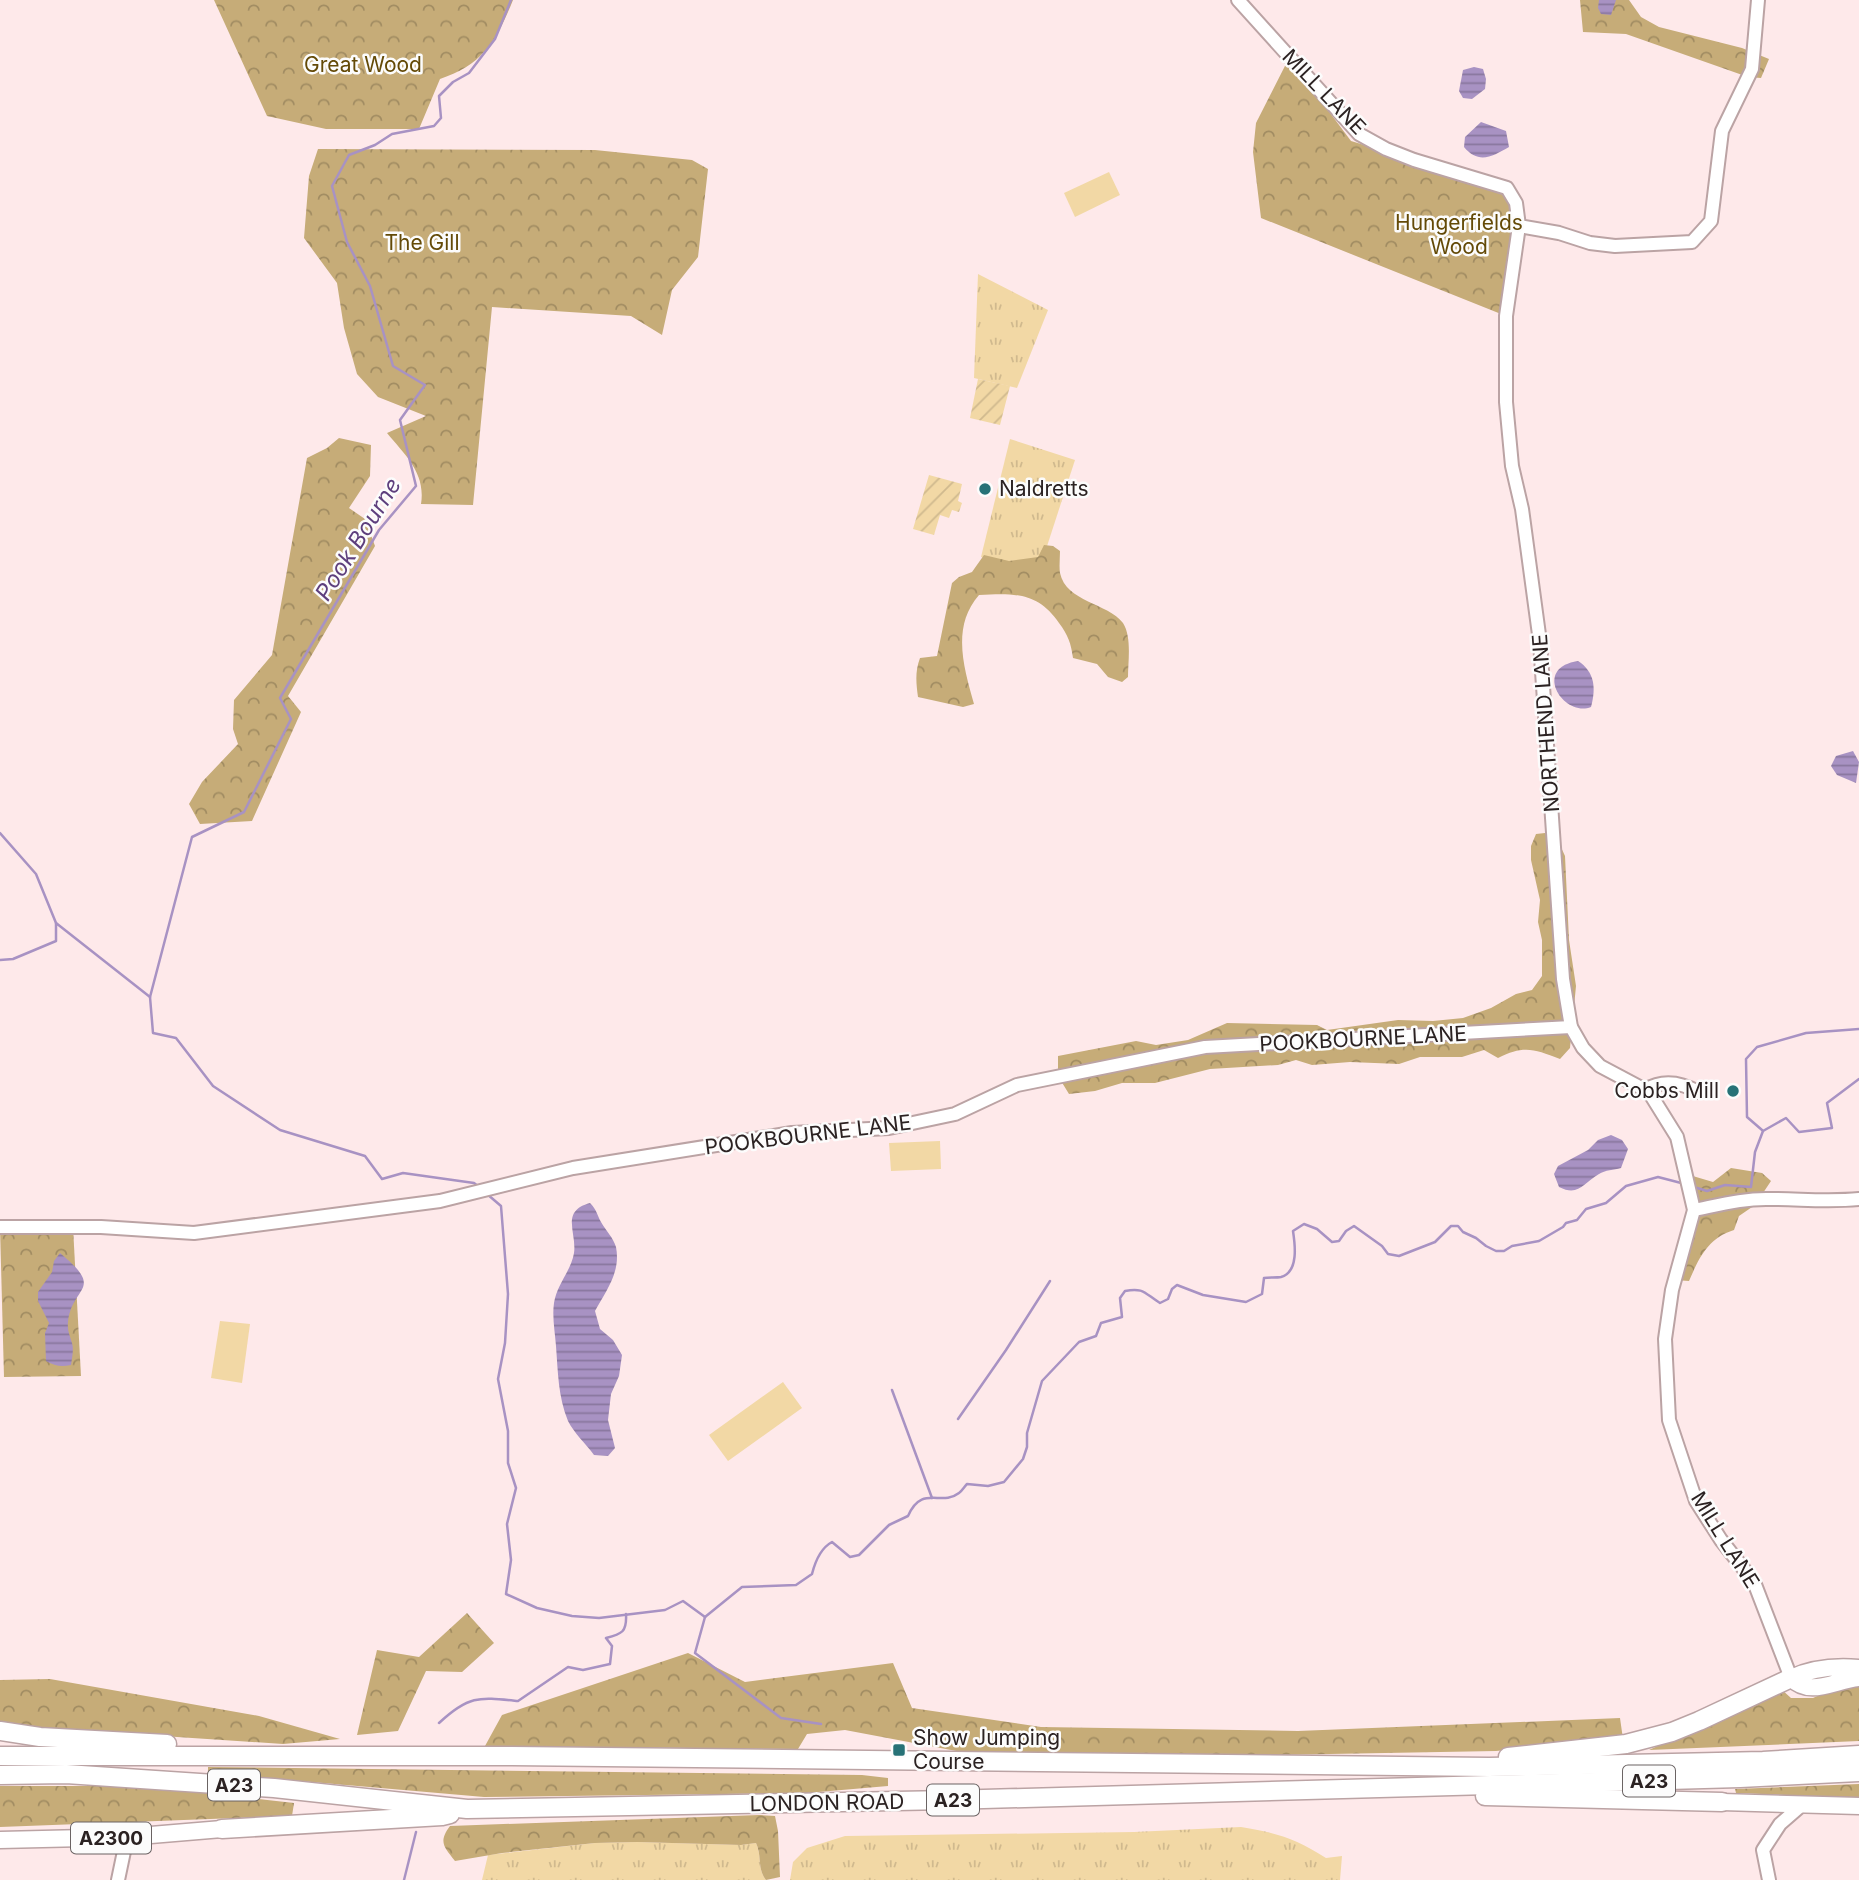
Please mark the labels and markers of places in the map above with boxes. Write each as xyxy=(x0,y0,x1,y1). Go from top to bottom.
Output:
place label: Naldretts xyxy=(999,476,1088,501)
marker: Naldretts xyxy=(977,481,993,497)
place label: Cobbs Mill xyxy=(1614,1078,1719,1103)
marker: Cobbs Mill xyxy=(1725,1083,1741,1099)
place label: Show Jumping Course xyxy=(913,1725,1060,1774)
marker: Show Jumping Course xyxy=(891,1742,907,1758)

